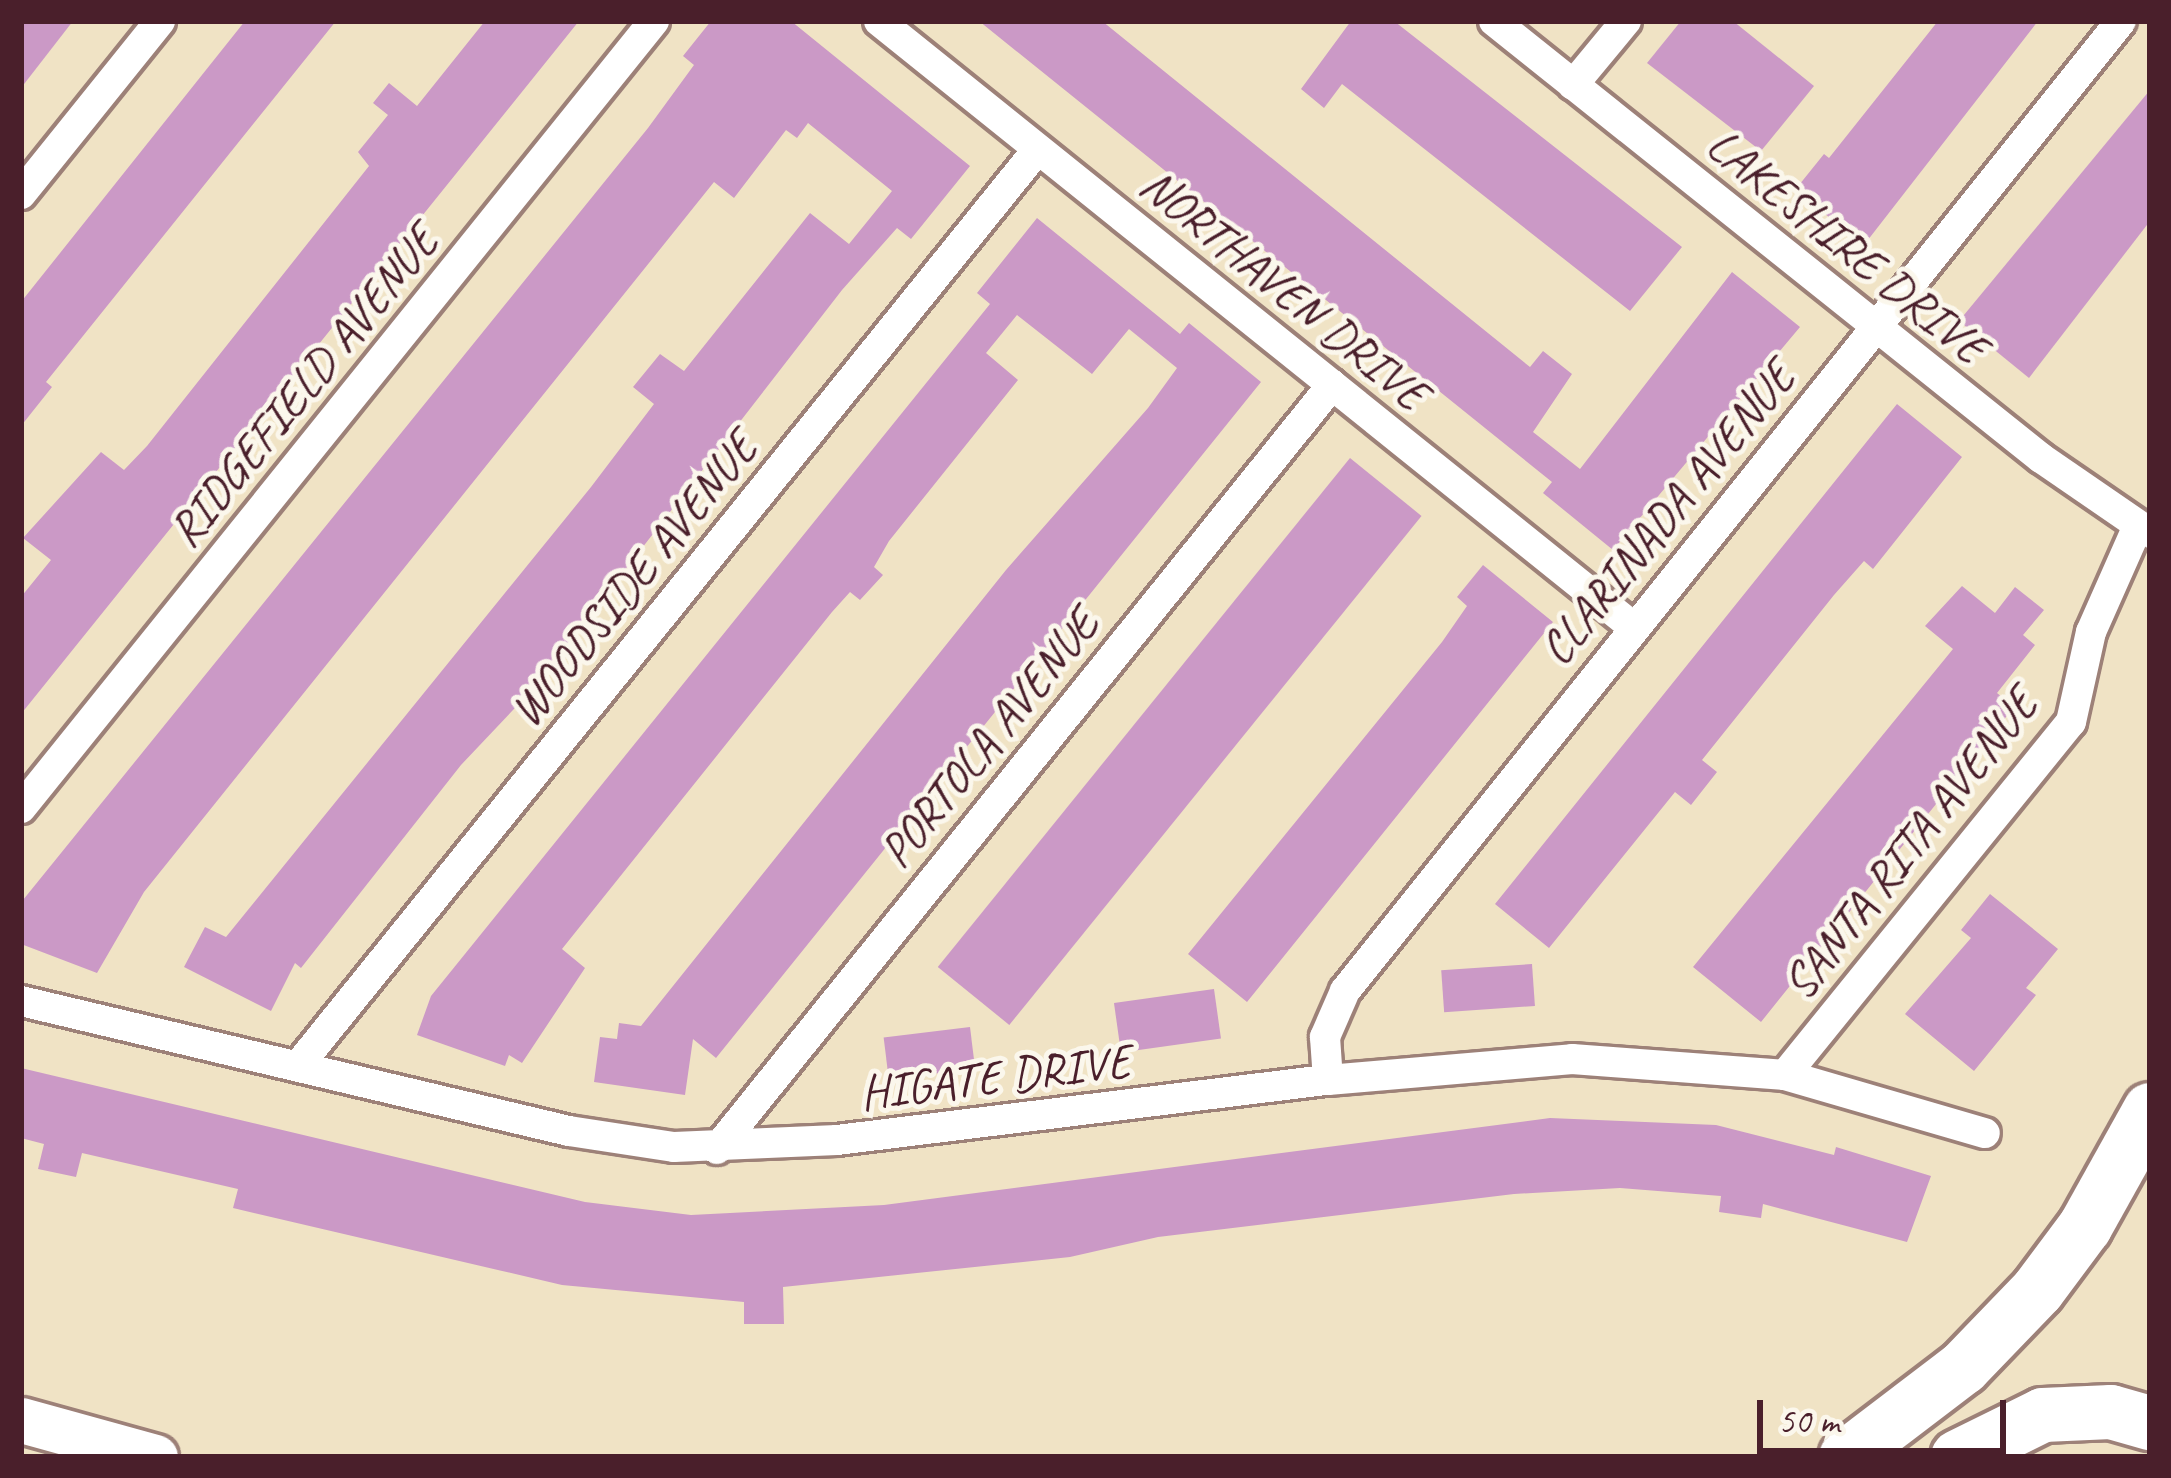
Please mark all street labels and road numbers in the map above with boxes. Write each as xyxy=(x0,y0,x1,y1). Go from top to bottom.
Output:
street label: LAKESHIRE DRIVE xyxy=(1696,116,1998,376)
street label: NORTHAVEN DRIVE xyxy=(1129,156,1439,422)
street label: RIDGEFIELD AVENUE xyxy=(156,214,450,558)
street label: CLARINADA AVENUE xyxy=(1528,351,1806,675)
street label: WOODSIDE AVENUE xyxy=(497,420,769,738)
street label: PORTOLA AVENUE xyxy=(867,597,1111,879)
street label: SANTA RITA AVENUE xyxy=(1771,678,2049,1010)
street label: HIGATE DRIVE xyxy=(857,1032,1133,1122)

